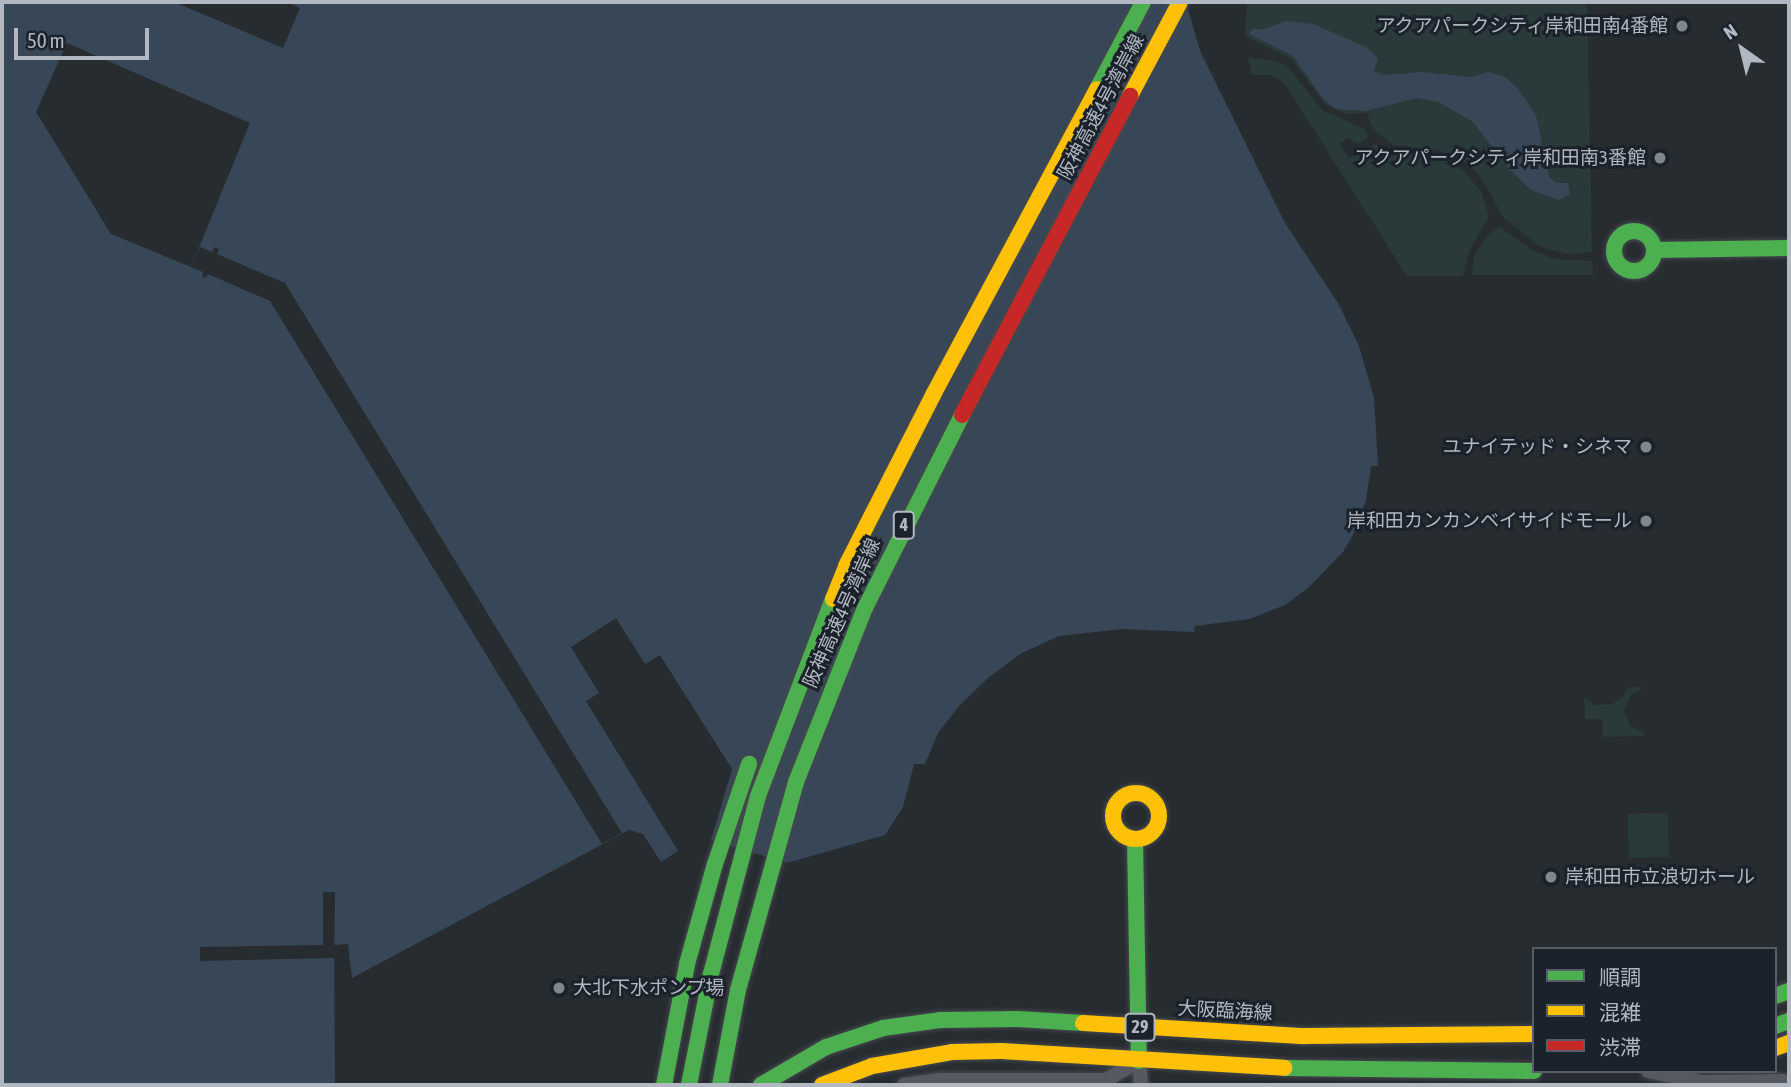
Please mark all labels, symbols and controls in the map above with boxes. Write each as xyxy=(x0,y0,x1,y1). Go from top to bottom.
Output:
scale bar xyxy=(18,14,152,58)
north arrow xyxy=(1707,14,1777,84)
place label: アクアパークシティ岸和田南4番館 xyxy=(1374,15,1668,37)
marker: アクアパークシティ岸和田南4番館 xyxy=(1674,18,1690,34)
text: N xyxy=(1719,19,1741,44)
text: 50 m xyxy=(27,28,65,52)
street label: 阪神高速4号湾岸線 xyxy=(1053,31,1149,183)
place label: アクアパークシティ岸和田南3番館 xyxy=(1352,147,1646,169)
marker: アクアパークシティ岸和田南3番館 xyxy=(1652,150,1668,166)
place label: ユナイテッド・シネマ xyxy=(1442,436,1632,458)
marker: ユナイテッド・シネマ xyxy=(1638,439,1654,455)
road number: 4 xyxy=(892,510,916,540)
place label: 岸和田カンカンベイサイドモール xyxy=(1347,510,1632,532)
marker: 岸和田カンカンベイサイドモール xyxy=(1638,513,1654,529)
street label: 阪神高速4号湾岸線 xyxy=(799,535,885,691)
place label: 岸和田市立浪切ホール xyxy=(1565,866,1755,888)
marker: 岸和田市立浪切ホール xyxy=(1543,869,1559,885)
legend xyxy=(1532,947,1777,1073)
text: 順調 xyxy=(1599,965,1641,989)
place label: 大北下水ポンプ場 xyxy=(573,977,725,999)
marker: 大北下水ポンプ場 xyxy=(551,980,567,996)
street label: 大阪臨海線 xyxy=(1177,997,1273,1025)
text: 混雑 xyxy=(1599,1000,1641,1024)
road number: 29 xyxy=(1124,1012,1156,1042)
text: 渋滞 xyxy=(1599,1035,1641,1059)

